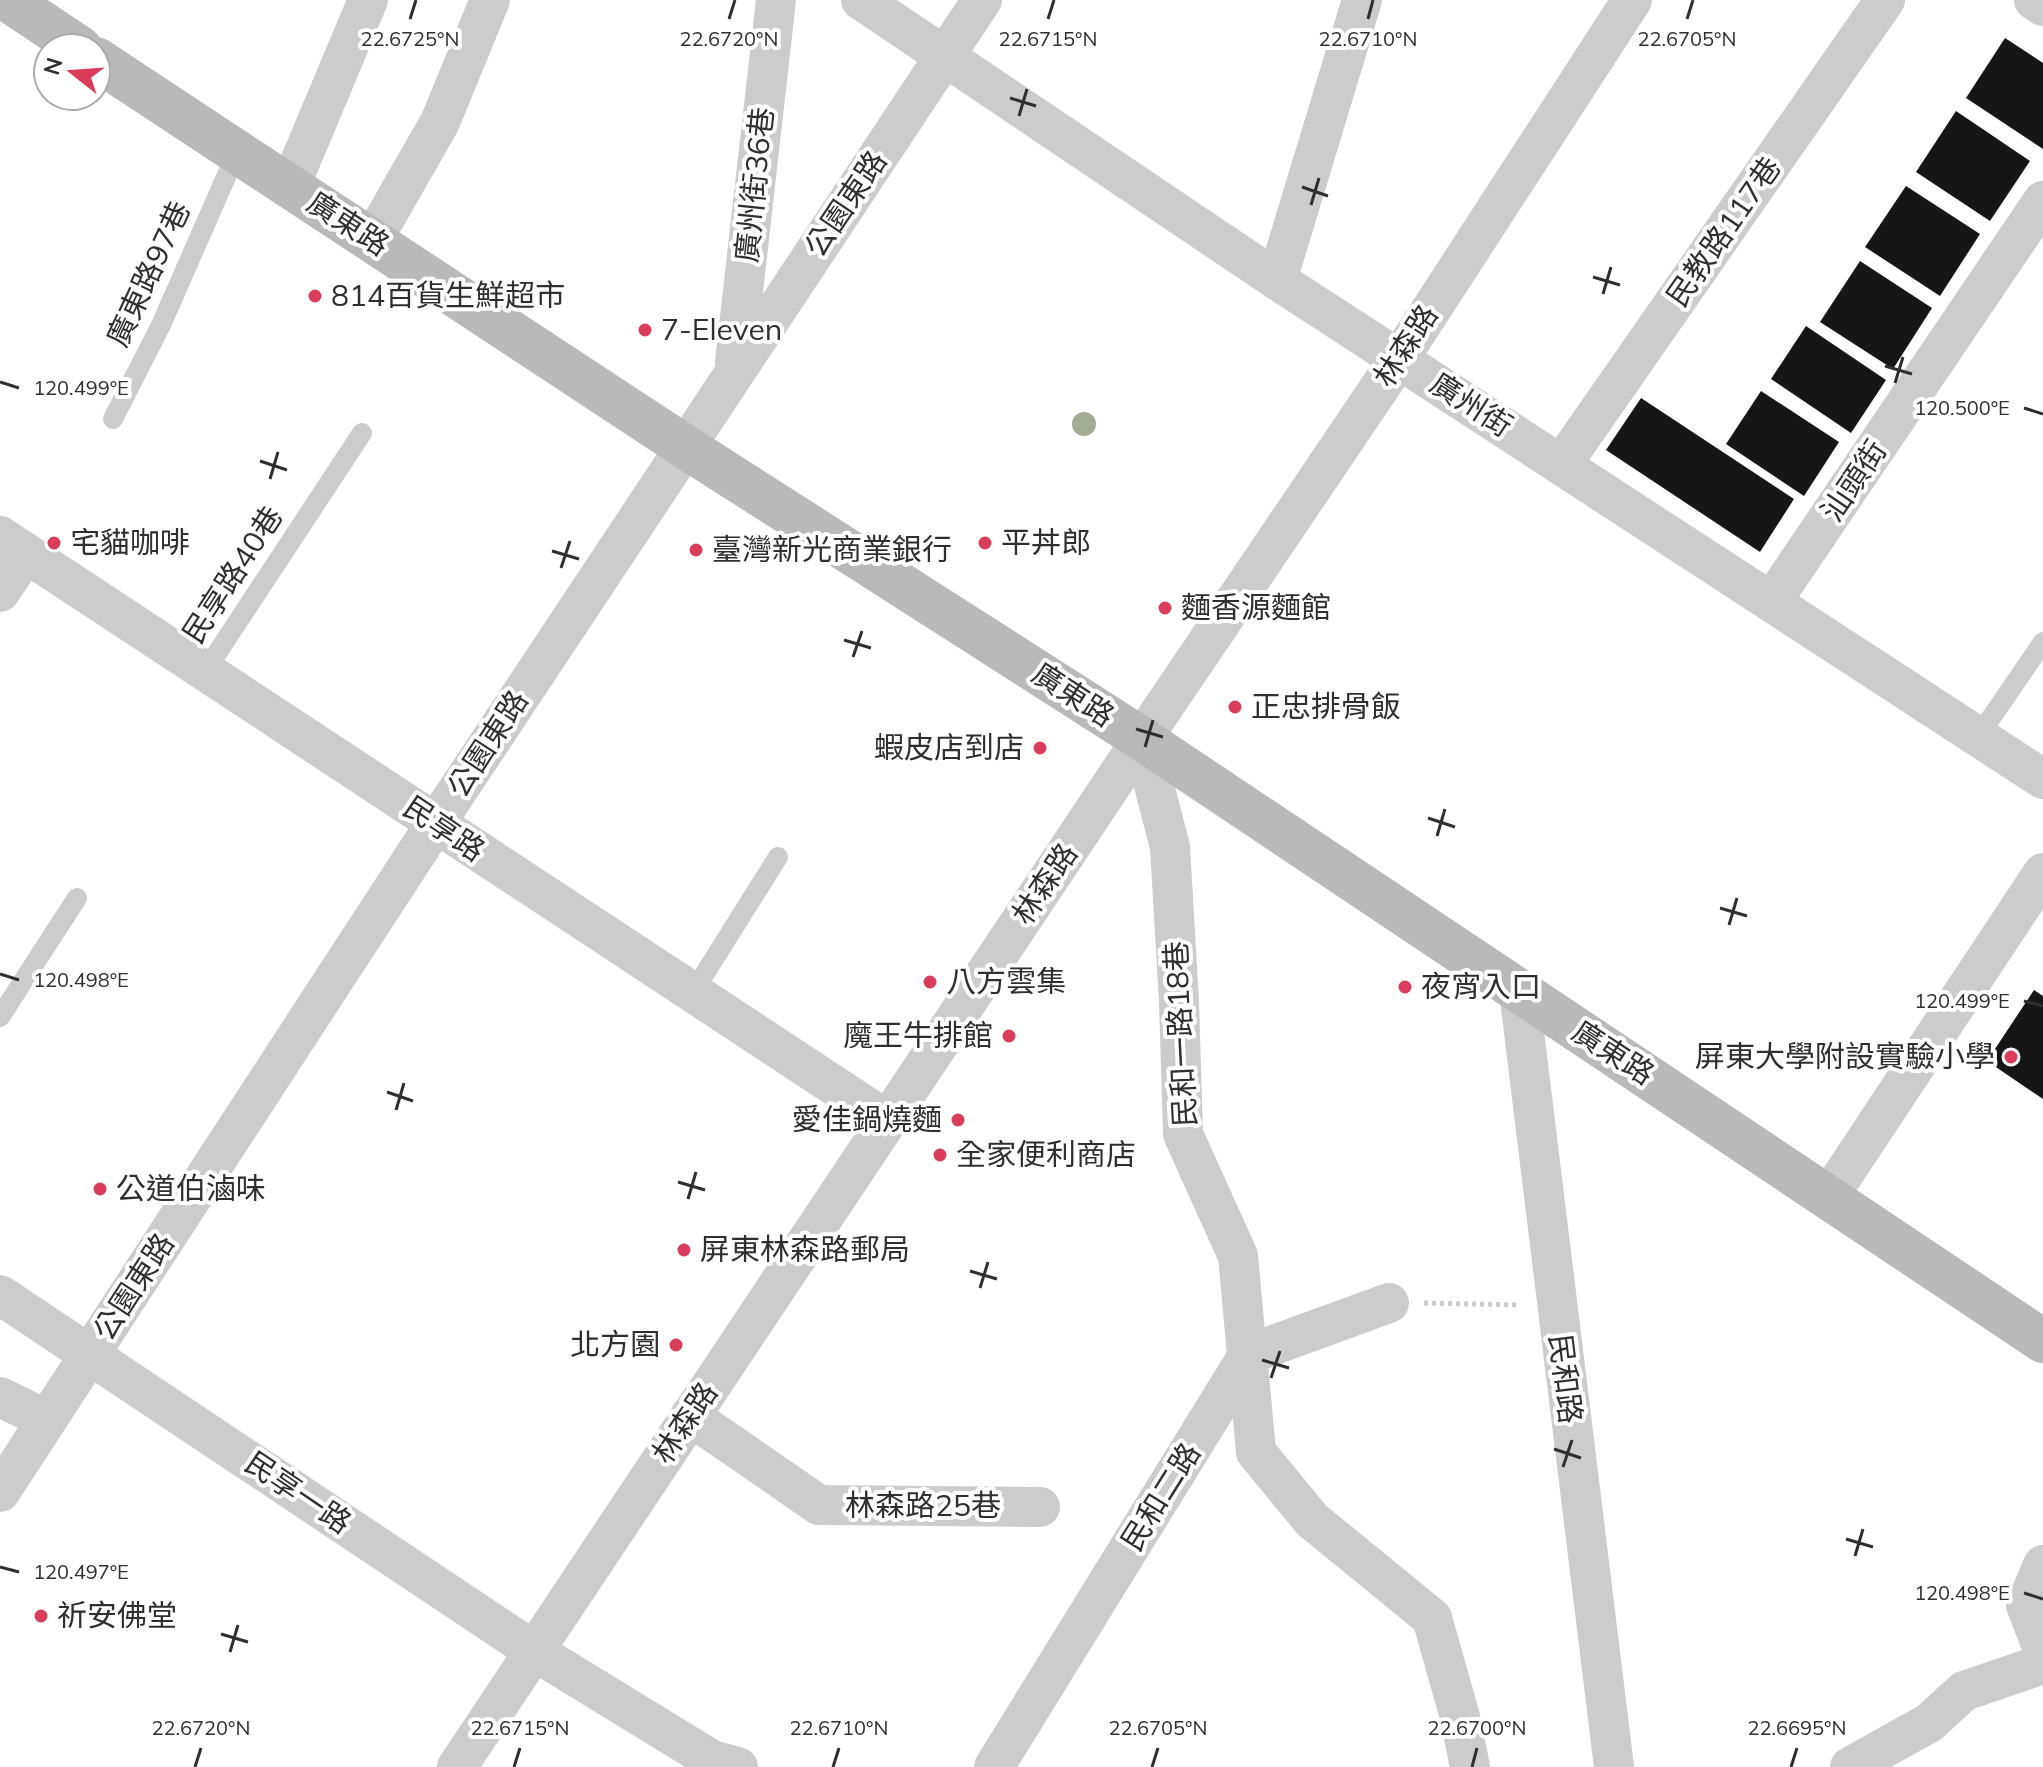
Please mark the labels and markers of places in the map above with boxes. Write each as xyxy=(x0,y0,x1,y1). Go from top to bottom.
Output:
place label: 814百貨生鮮超市 xyxy=(331,276,565,314)
marker: 814百貨生鮮超市 xyxy=(306,287,324,305)
place label: 7-Eleven xyxy=(661,310,782,348)
marker: 7-Eleven xyxy=(636,321,654,339)
place label: 宅貓咖啡 xyxy=(70,523,190,561)
place label: 平丼郎 xyxy=(1001,523,1091,561)
place label: 臺灣新光商業銀行 xyxy=(712,530,952,568)
marker: 宅貓咖啡 xyxy=(45,534,63,552)
marker: 平丼郎 xyxy=(976,534,994,552)
marker: 臺灣新光商業銀行 xyxy=(687,541,705,559)
place label: 麵香源麵館 xyxy=(1181,588,1331,626)
marker: 麵香源麵館 xyxy=(1156,599,1174,617)
place label: 正忠排骨飯 xyxy=(1251,687,1401,725)
marker: 正忠排骨飯 xyxy=(1226,698,1244,716)
place label: 蝦皮店到店 xyxy=(874,728,1024,766)
marker: 蝦皮店到店 xyxy=(1031,739,1049,757)
place label: 八方雲集 xyxy=(946,962,1066,1000)
place label: 夜宵入口 xyxy=(1421,967,1541,1005)
marker: 八方雲集 xyxy=(921,973,939,991)
marker: 夜宵入口 xyxy=(1396,978,1414,996)
place label: 魔王牛排館 xyxy=(843,1016,993,1054)
marker: 魔王牛排館 xyxy=(1000,1027,1018,1045)
place label: 屏東大學附設實驗小學 xyxy=(1695,1037,1995,1075)
marker: 屏東大學附設實驗小學 xyxy=(2002,1048,2020,1066)
place label: 愛佳鍋燒麵 xyxy=(792,1100,942,1138)
marker: 愛佳鍋燒麵 xyxy=(949,1111,967,1129)
place label: 全家便利商店 xyxy=(956,1135,1136,1173)
marker: 全家便利商店 xyxy=(931,1146,949,1164)
place label: 公道伯滷味 xyxy=(116,1169,266,1207)
marker: 公道伯滷味 xyxy=(91,1180,109,1198)
place label: 屏東林森路郵局 xyxy=(700,1230,910,1268)
marker: 屏東林森路郵局 xyxy=(675,1241,693,1259)
place label: 北方園 xyxy=(570,1325,660,1363)
marker: 北方園 xyxy=(667,1336,685,1354)
place label: 祈安佛堂 xyxy=(57,1596,177,1634)
marker: 祈安佛堂 xyxy=(32,1607,50,1625)

